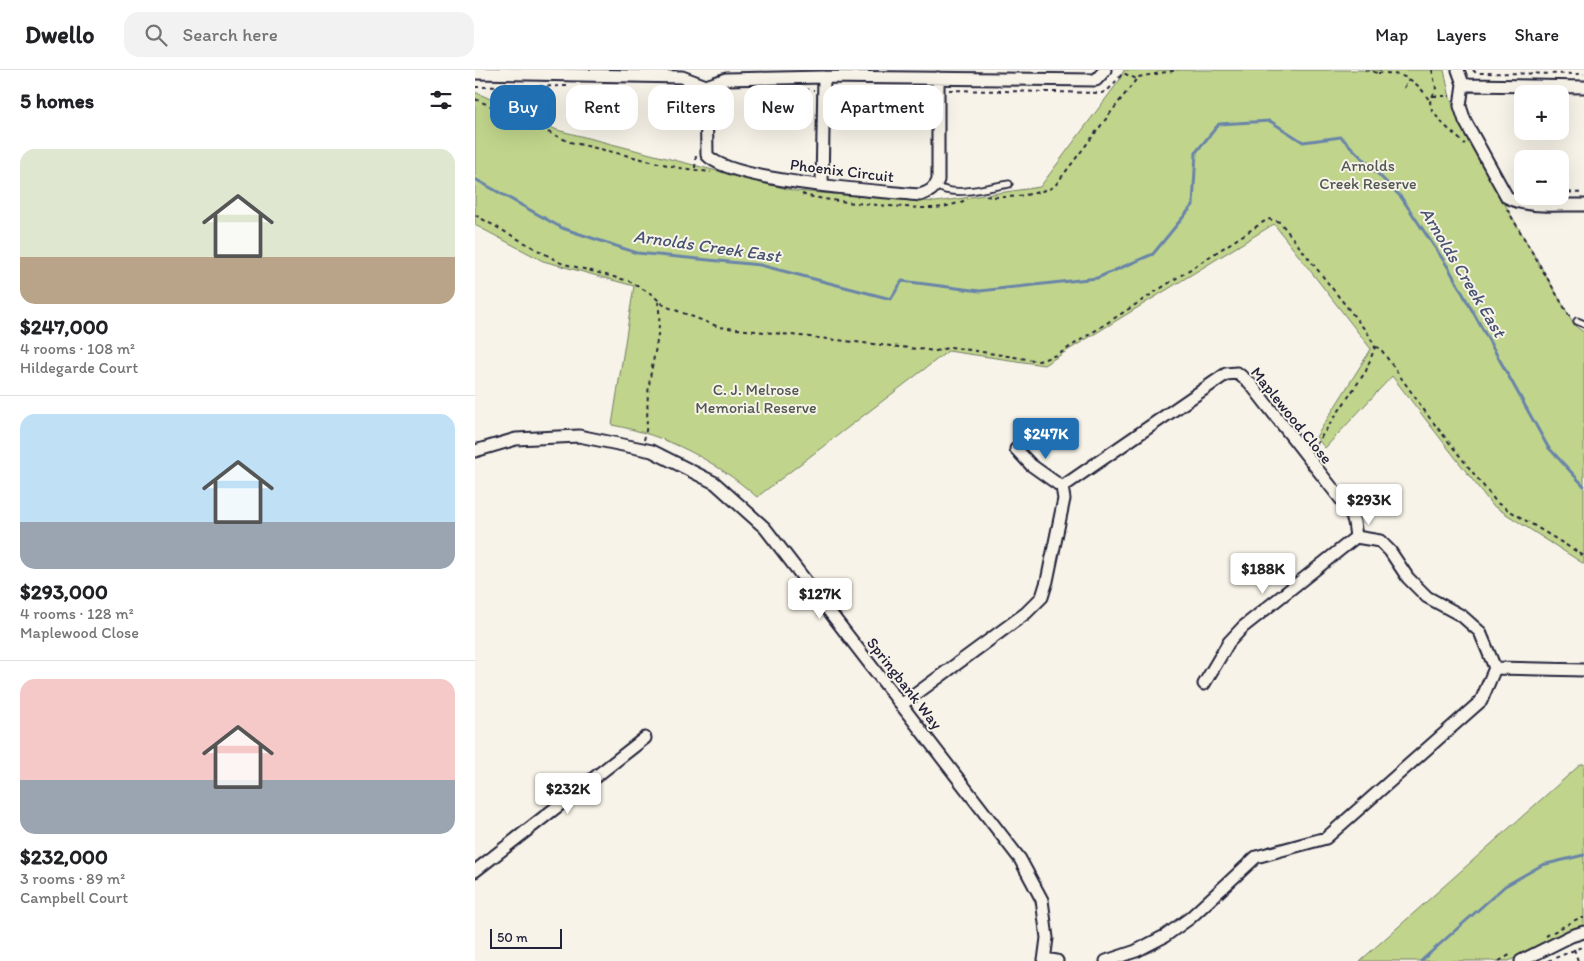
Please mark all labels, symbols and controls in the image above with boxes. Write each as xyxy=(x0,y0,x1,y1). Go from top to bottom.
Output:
search box xyxy=(124,12,474,57)
text: Dwello xyxy=(25,20,94,49)
icon: search xyxy=(142,21,170,49)
text: Search here xyxy=(182,23,278,46)
text: Map xyxy=(1375,24,1408,46)
text: Layers xyxy=(1436,24,1486,46)
text: Share xyxy=(1514,24,1559,46)
chip: Buy xyxy=(490,85,556,130)
chip: Rent xyxy=(566,85,638,130)
chip: Filters xyxy=(648,85,734,130)
chip: New xyxy=(744,85,813,130)
chip: Apartment xyxy=(823,85,943,130)
map controls xyxy=(1514,85,1569,205)
button: + xyxy=(1514,85,1569,140)
icon: filters xyxy=(427,86,455,114)
text: 5 homes xyxy=(20,88,94,113)
button: − xyxy=(1514,150,1569,205)
street label: Phoenix Circuit xyxy=(789,155,895,186)
park label: Arnolds Creek Reserve xyxy=(1319,156,1417,193)
icon: home xyxy=(193,181,283,271)
water label: Arnolds Creek East xyxy=(1415,203,1512,343)
water label: Arnolds Creek East xyxy=(632,225,784,267)
text: $247,000 xyxy=(20,314,109,339)
text: 4 rooms · 108 m² xyxy=(20,339,135,358)
text: Hildegarde Court xyxy=(20,358,138,377)
street label: Maplewood Close xyxy=(1247,363,1337,468)
park label: C. J. Melrose Memorial Reserve xyxy=(695,380,817,417)
pin: $247K xyxy=(1011,418,1081,460)
text: $247K xyxy=(1024,424,1068,443)
icon: home xyxy=(193,447,283,537)
pin: $293K xyxy=(1334,484,1404,526)
text: $293K xyxy=(1347,490,1391,509)
pin: $188K xyxy=(1228,552,1298,595)
text: $188K xyxy=(1241,559,1285,578)
pin: $127K xyxy=(785,578,855,620)
text: $293,000 xyxy=(20,579,108,604)
text: $127K xyxy=(799,584,841,603)
text: 4 rooms · 128 m² xyxy=(20,604,134,623)
text: Maplewood Close xyxy=(20,623,139,642)
street label: Springbank Way xyxy=(863,634,947,733)
icon: home xyxy=(193,712,283,802)
pin: $232K xyxy=(533,772,603,815)
text: $232K xyxy=(546,779,590,798)
text: $232,000 xyxy=(20,844,108,869)
text: 3 rooms · 89 m² xyxy=(20,869,125,888)
text: Campbell Court xyxy=(20,888,128,907)
scale bar xyxy=(490,926,563,949)
text: 50 m xyxy=(497,929,528,946)

